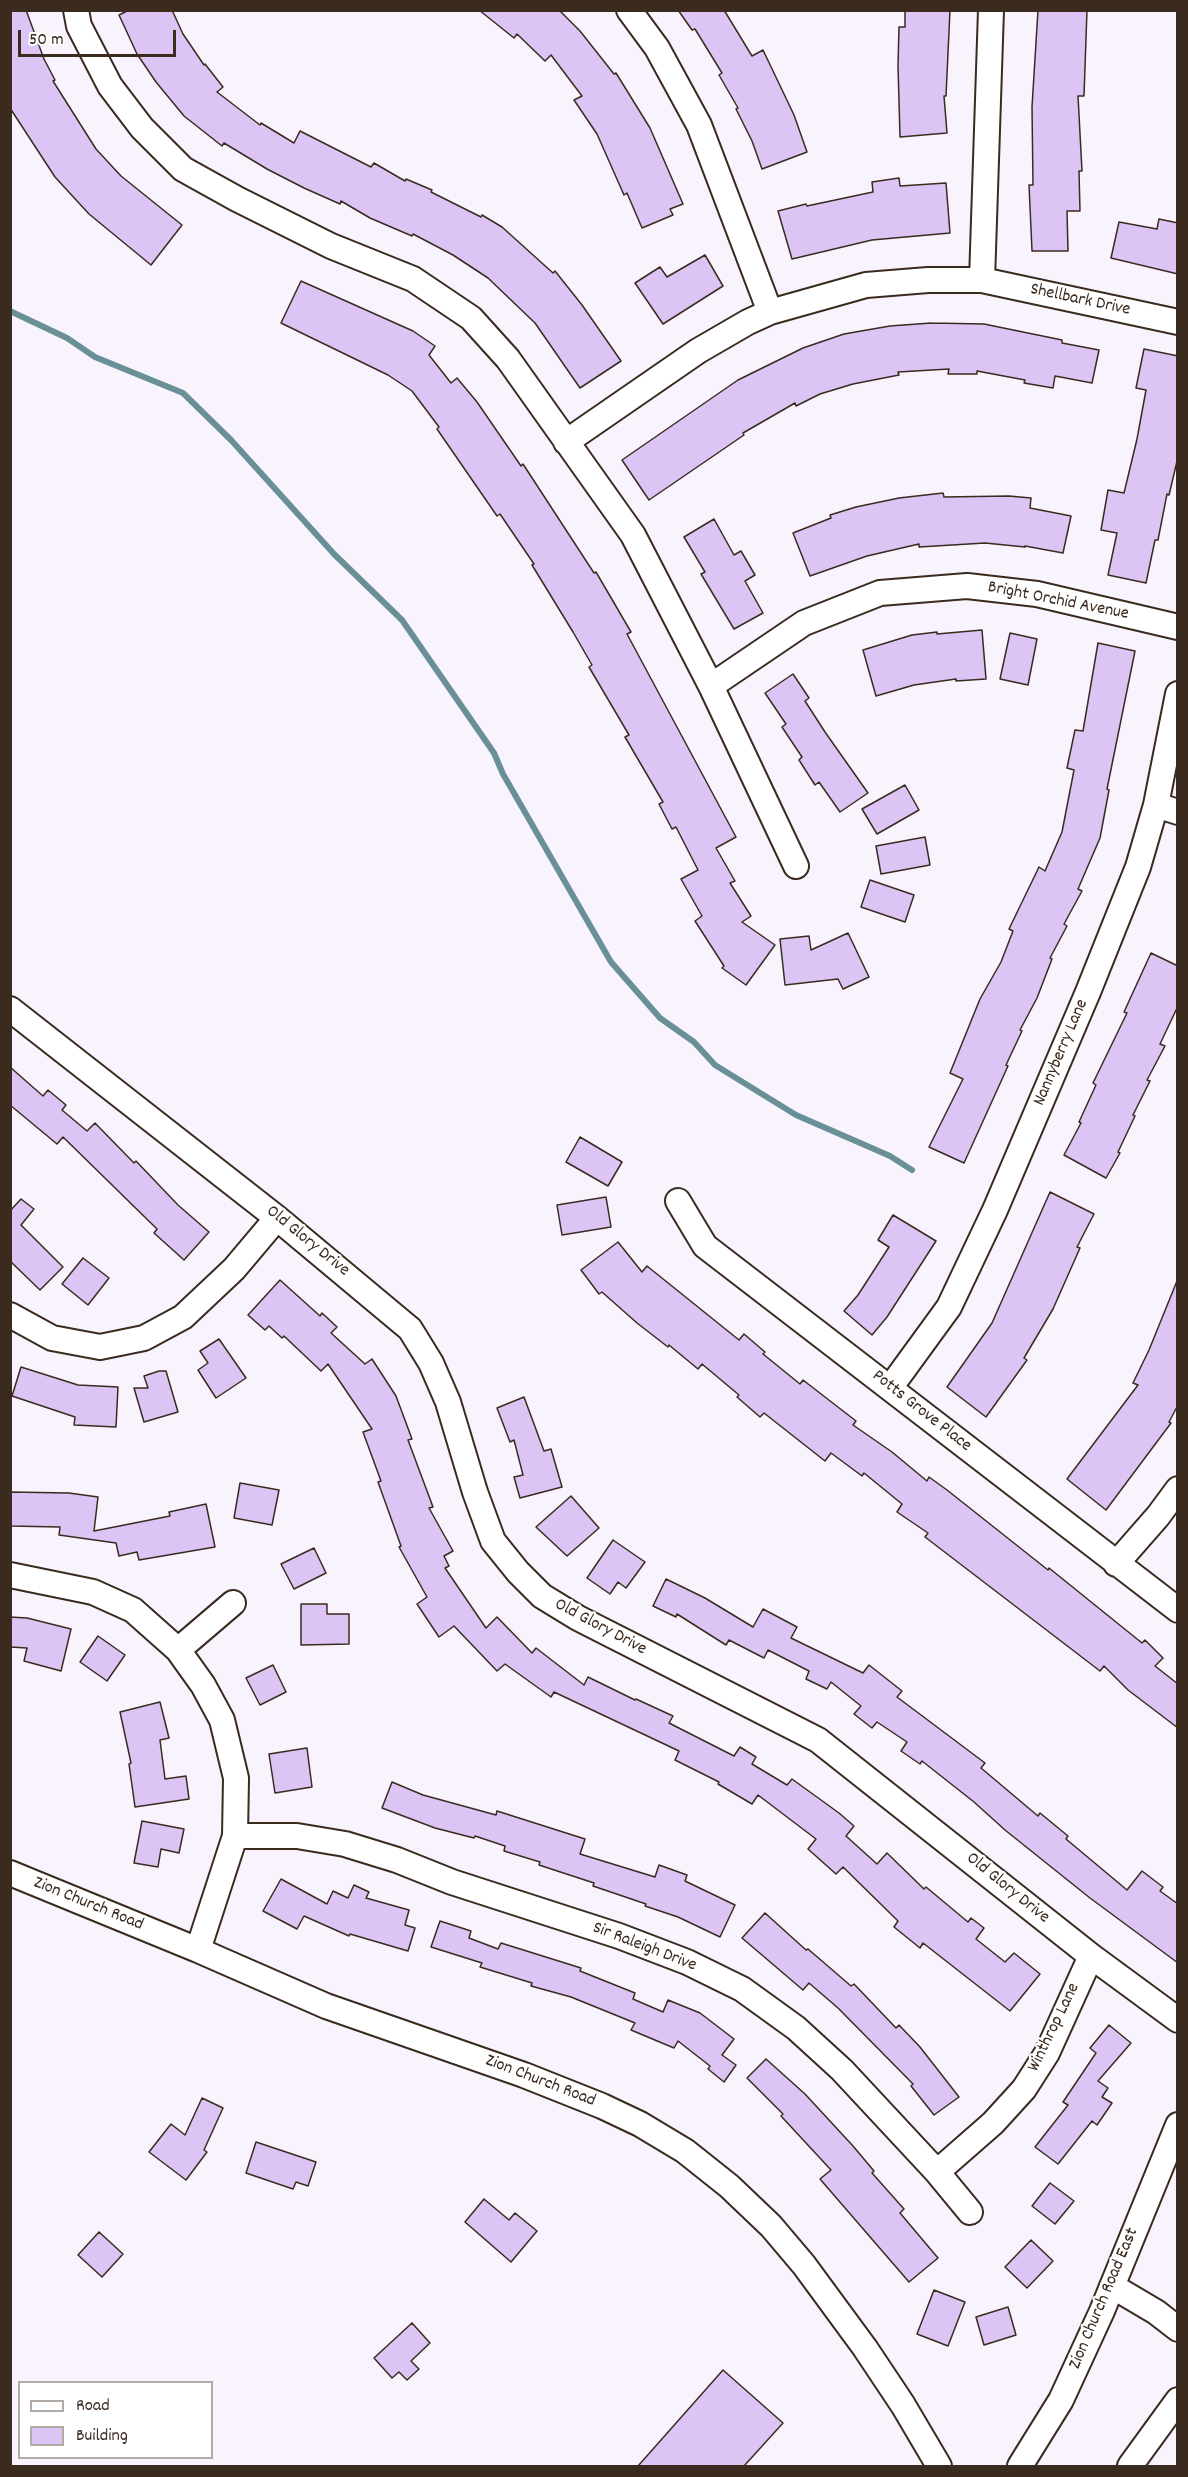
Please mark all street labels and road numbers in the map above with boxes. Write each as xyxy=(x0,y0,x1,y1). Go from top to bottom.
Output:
street label: Shellbark Drive xyxy=(1028,280,1132,322)
street label: Bright Orchid Avenue xyxy=(986,578,1130,626)
street label: Nannyberry Lane xyxy=(1030,996,1094,1110)
street label: Old Glory Drive xyxy=(261,1202,353,1282)
street label: Potts Grove Place xyxy=(867,1366,975,1458)
street label: Old Glory Drive xyxy=(550,1595,650,1661)
street label: Old Glory Drive xyxy=(961,1849,1053,1929)
street label: Zion Church Road xyxy=(30,1873,146,1937)
street label: Sir Raleigh Drive xyxy=(589,1918,699,1978)
street label: Winthrop Lane xyxy=(1024,1980,1086,2076)
street label: Zion Church Road xyxy=(482,2051,598,2113)
street label: Zion Church Road East xyxy=(1065,2225,1145,2373)

